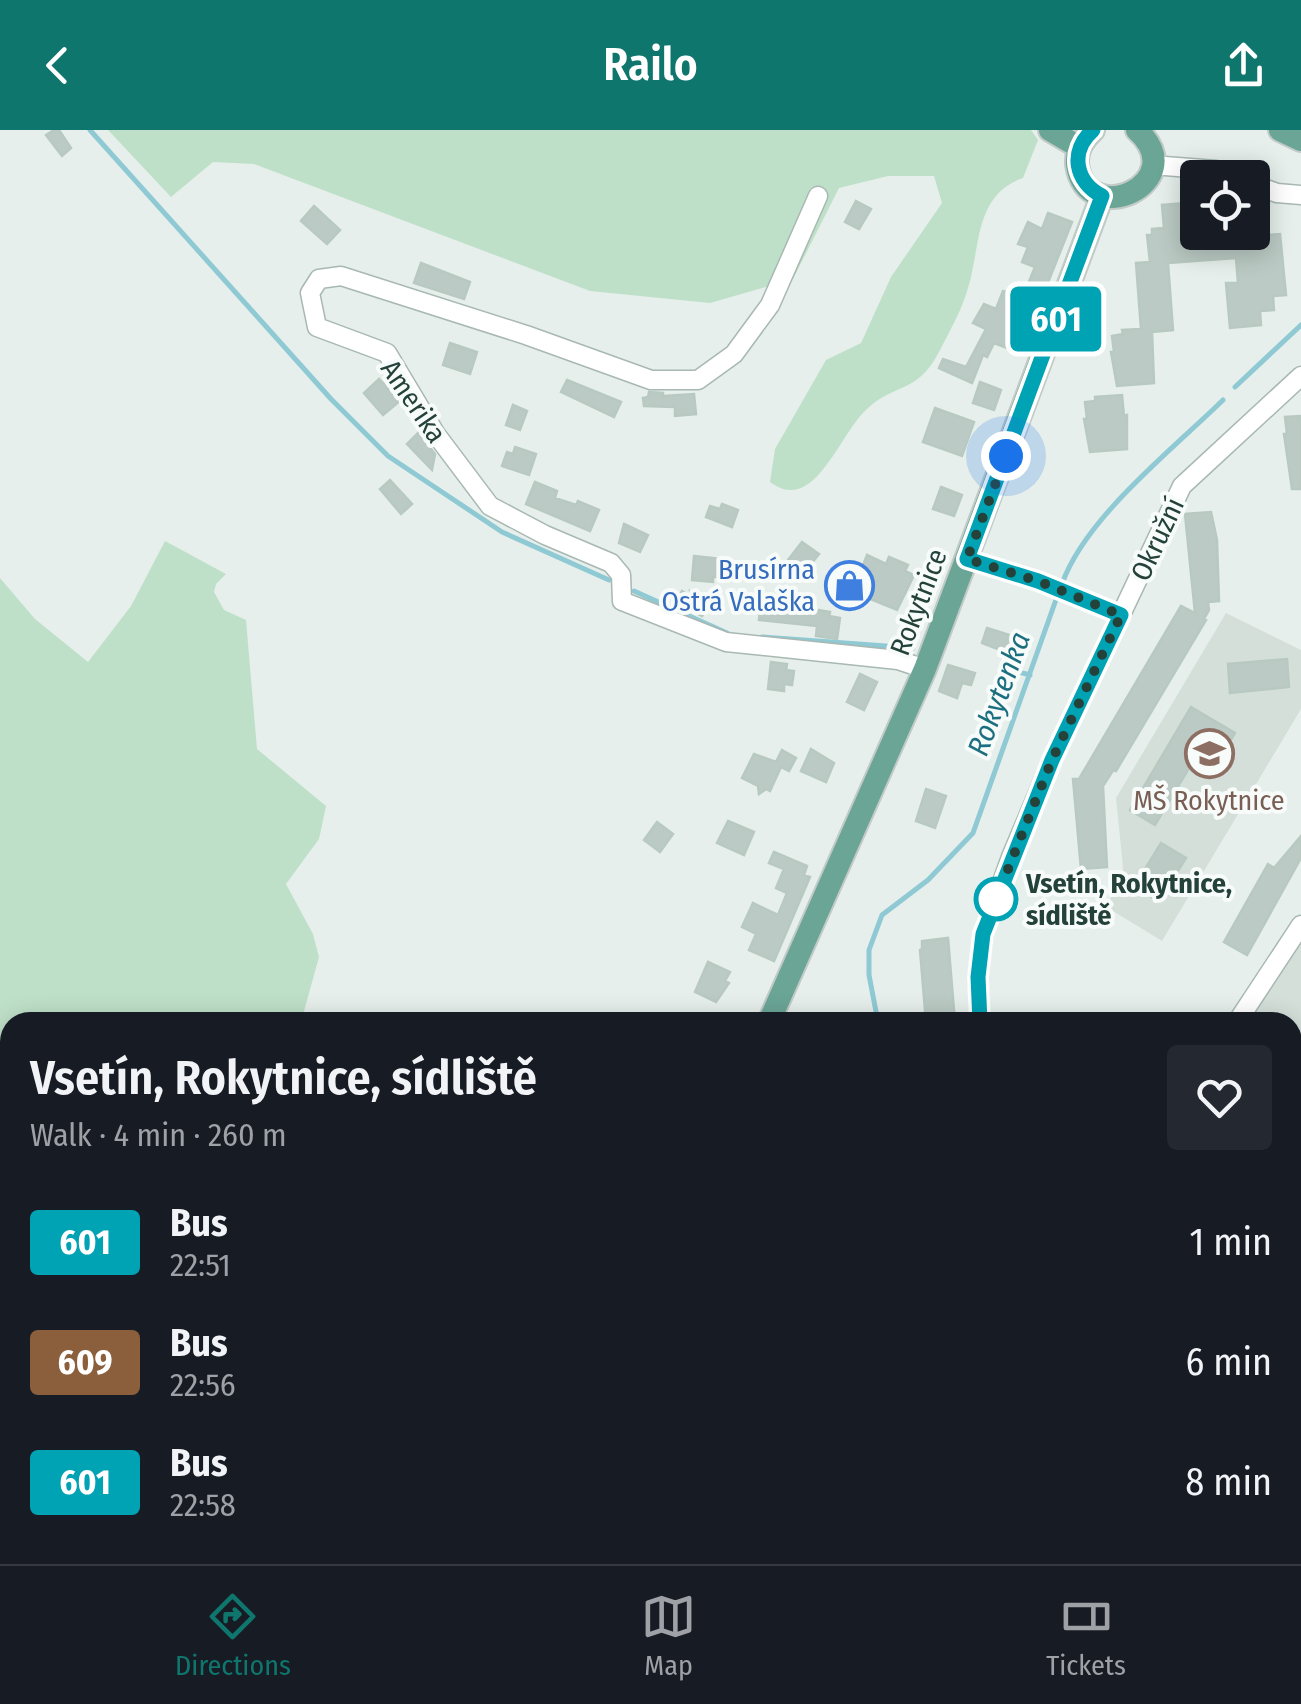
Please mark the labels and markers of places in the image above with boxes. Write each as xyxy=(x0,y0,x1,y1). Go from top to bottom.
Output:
place label: Brusírna Ostrá Valaška xyxy=(661,553,815,618)
shop icon: Brusírna Ostrá Valaška xyxy=(824,559,876,611)
school or university icon: MŠ Rokytnice xyxy=(1183,727,1235,779)
place label: MŠ Rokytnice xyxy=(1133,784,1285,817)
place label: Vsetín, Rokytnice, sídliště xyxy=(1025,867,1232,932)
marker: Vsetín, Rokytnice, sídliště xyxy=(975,878,1017,920)

